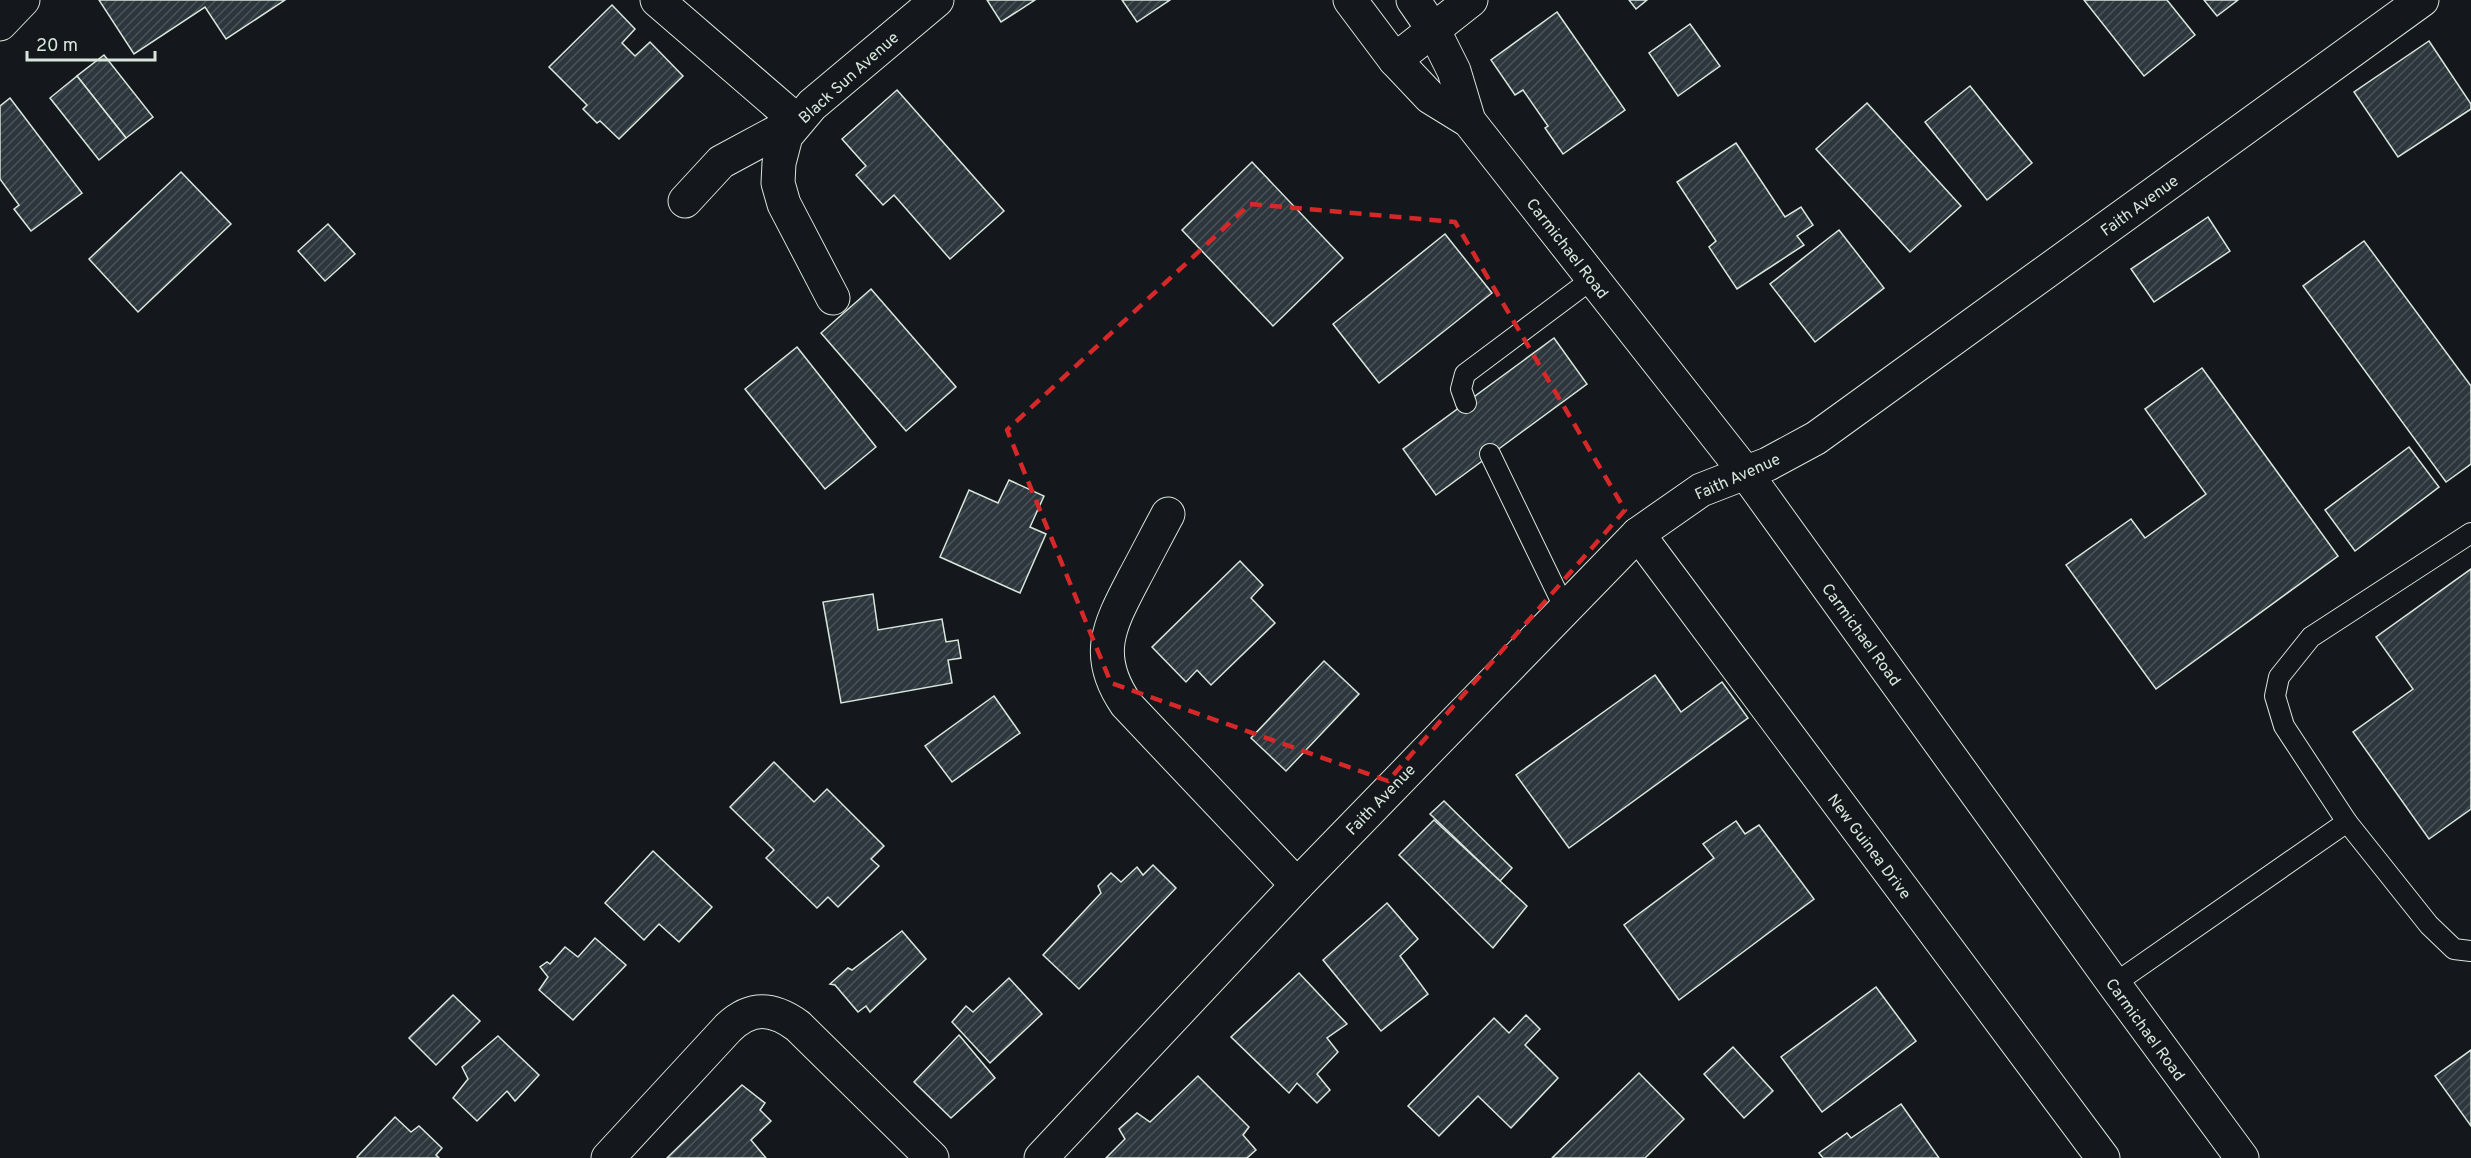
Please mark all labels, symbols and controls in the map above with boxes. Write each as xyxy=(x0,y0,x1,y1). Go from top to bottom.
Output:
scale bar xyxy=(27,24,154,62)
street label: Black Sun Avenue xyxy=(795,28,904,129)
text: 20 m xyxy=(36,35,78,58)
street label: Faith Avenue xyxy=(2097,172,2183,242)
street label: Carmichael Road xyxy=(1521,195,1612,303)
street label: Faith Avenue xyxy=(1692,450,1784,506)
street label: Carmichael Road xyxy=(1816,580,1904,690)
street label: Faith Avenue xyxy=(1342,761,1420,840)
street label: New Guinea Drive xyxy=(1822,790,1915,904)
street label: Carmichael Road xyxy=(2100,975,2188,1085)

